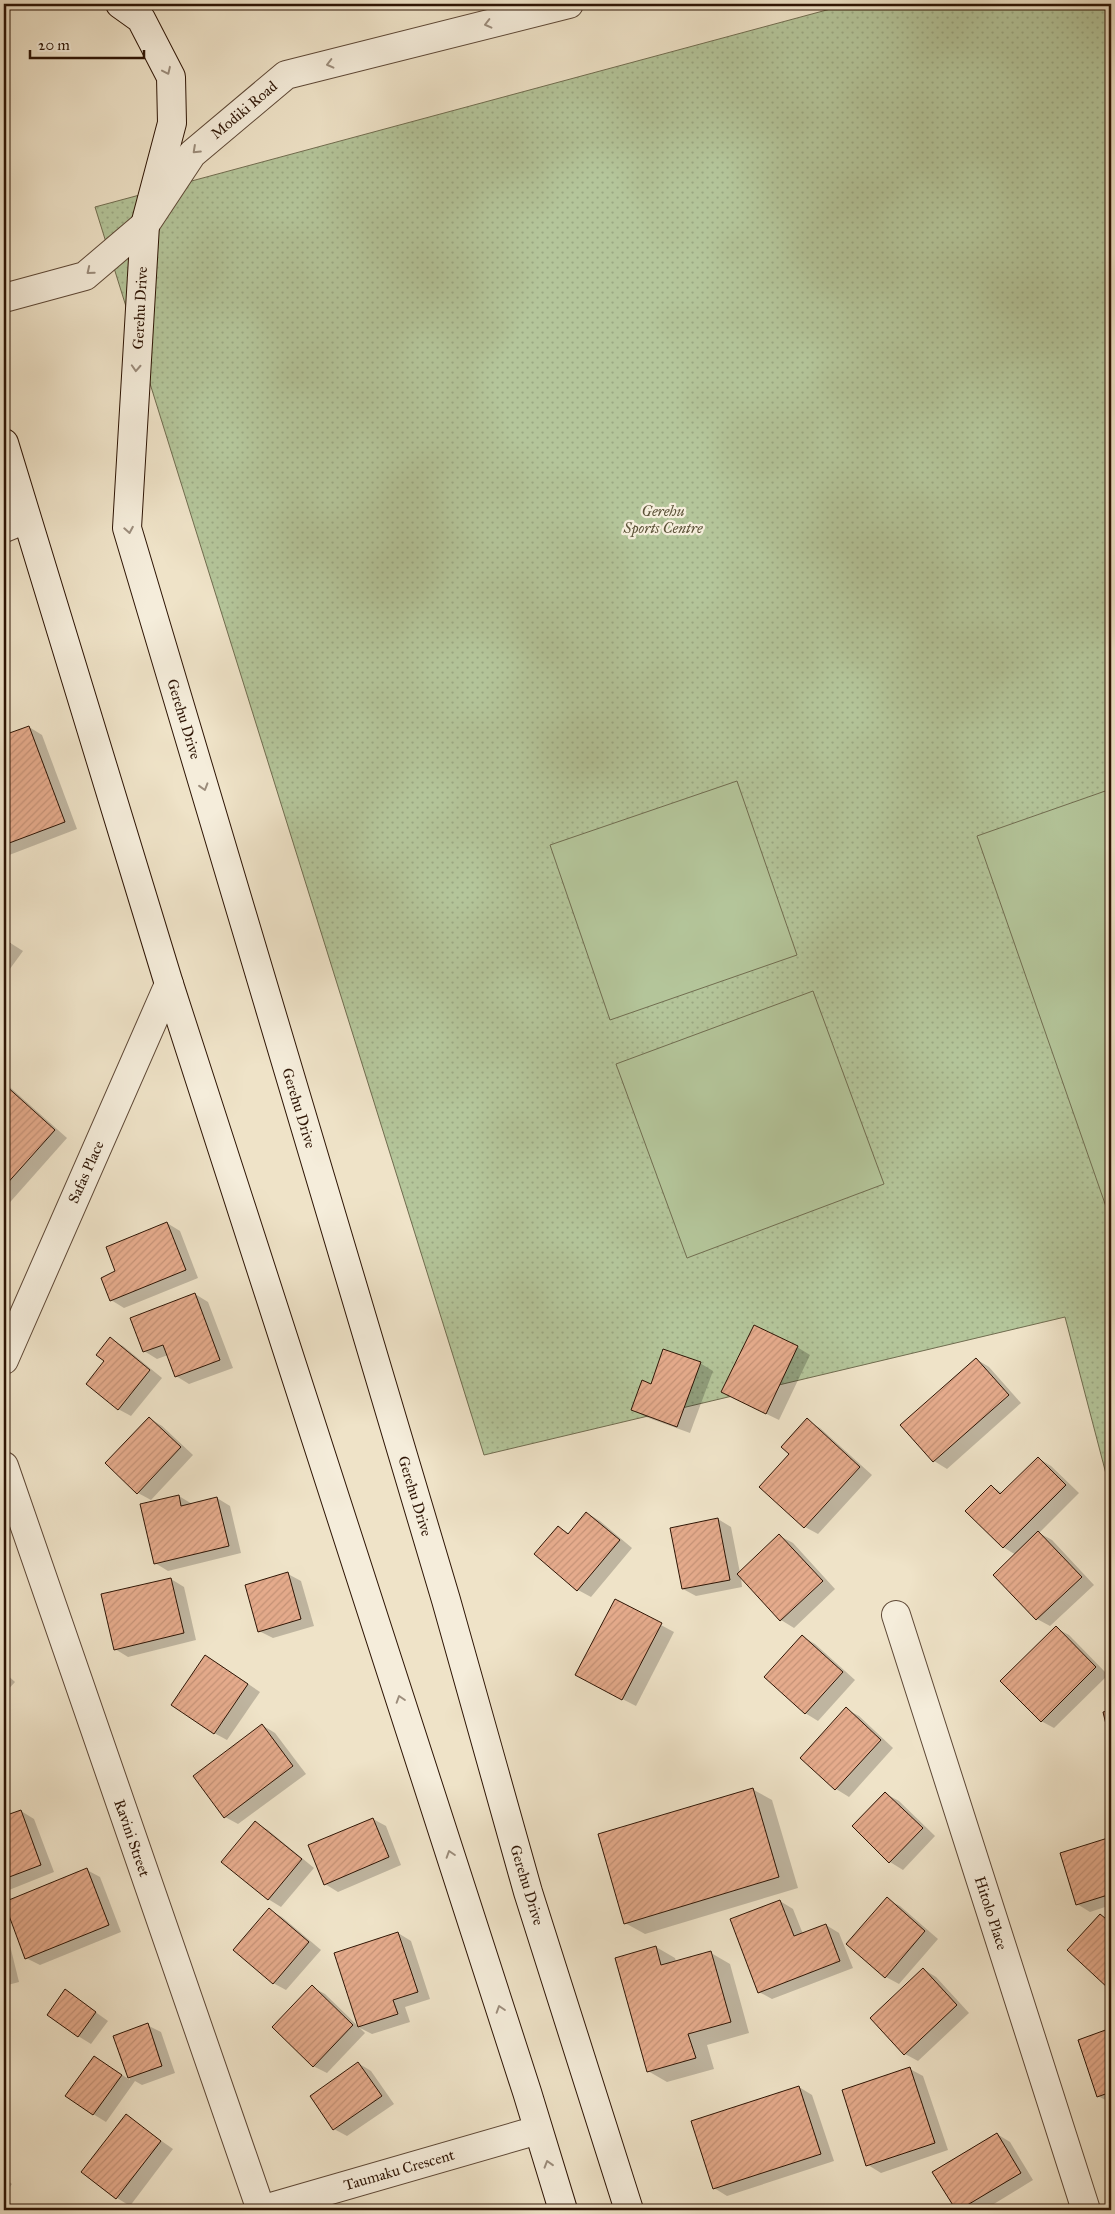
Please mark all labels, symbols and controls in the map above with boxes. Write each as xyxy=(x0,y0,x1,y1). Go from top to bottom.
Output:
one-way arrow xyxy=(483,18,492,29)
scale bar xyxy=(30,28,144,60)
text: 20 m xyxy=(38,36,70,54)
one-way arrow xyxy=(326,58,335,69)
one-way arrow xyxy=(161,66,171,75)
street label: Modiki Road xyxy=(207,77,281,143)
one-way arrow xyxy=(193,144,202,153)
one-way arrow xyxy=(87,265,96,274)
street label: Gerehu Drive xyxy=(129,266,151,350)
one-way arrow xyxy=(131,365,142,373)
park label: Gerehu Sports Centre xyxy=(623,502,703,538)
one-way arrow xyxy=(124,526,134,535)
street label: Gerehu Drive xyxy=(163,677,205,761)
one-way arrow xyxy=(199,782,209,791)
street label: Gerehu Drive xyxy=(278,1066,320,1150)
street label: Safas Place xyxy=(64,1138,108,1206)
street label: Gerehu Drive xyxy=(394,1454,436,1538)
one-way arrow xyxy=(395,1696,405,1704)
street label: Ravini Street xyxy=(110,1797,154,1880)
street label: Gerehu Drive xyxy=(506,1843,548,1927)
one-way arrow xyxy=(445,1850,455,1859)
street label: Hitolo Place xyxy=(971,1874,1011,1952)
one-way arrow xyxy=(495,2005,505,2013)
street label: Taumaku Crescent xyxy=(342,2145,457,2194)
one-way arrow xyxy=(544,2160,554,2168)

